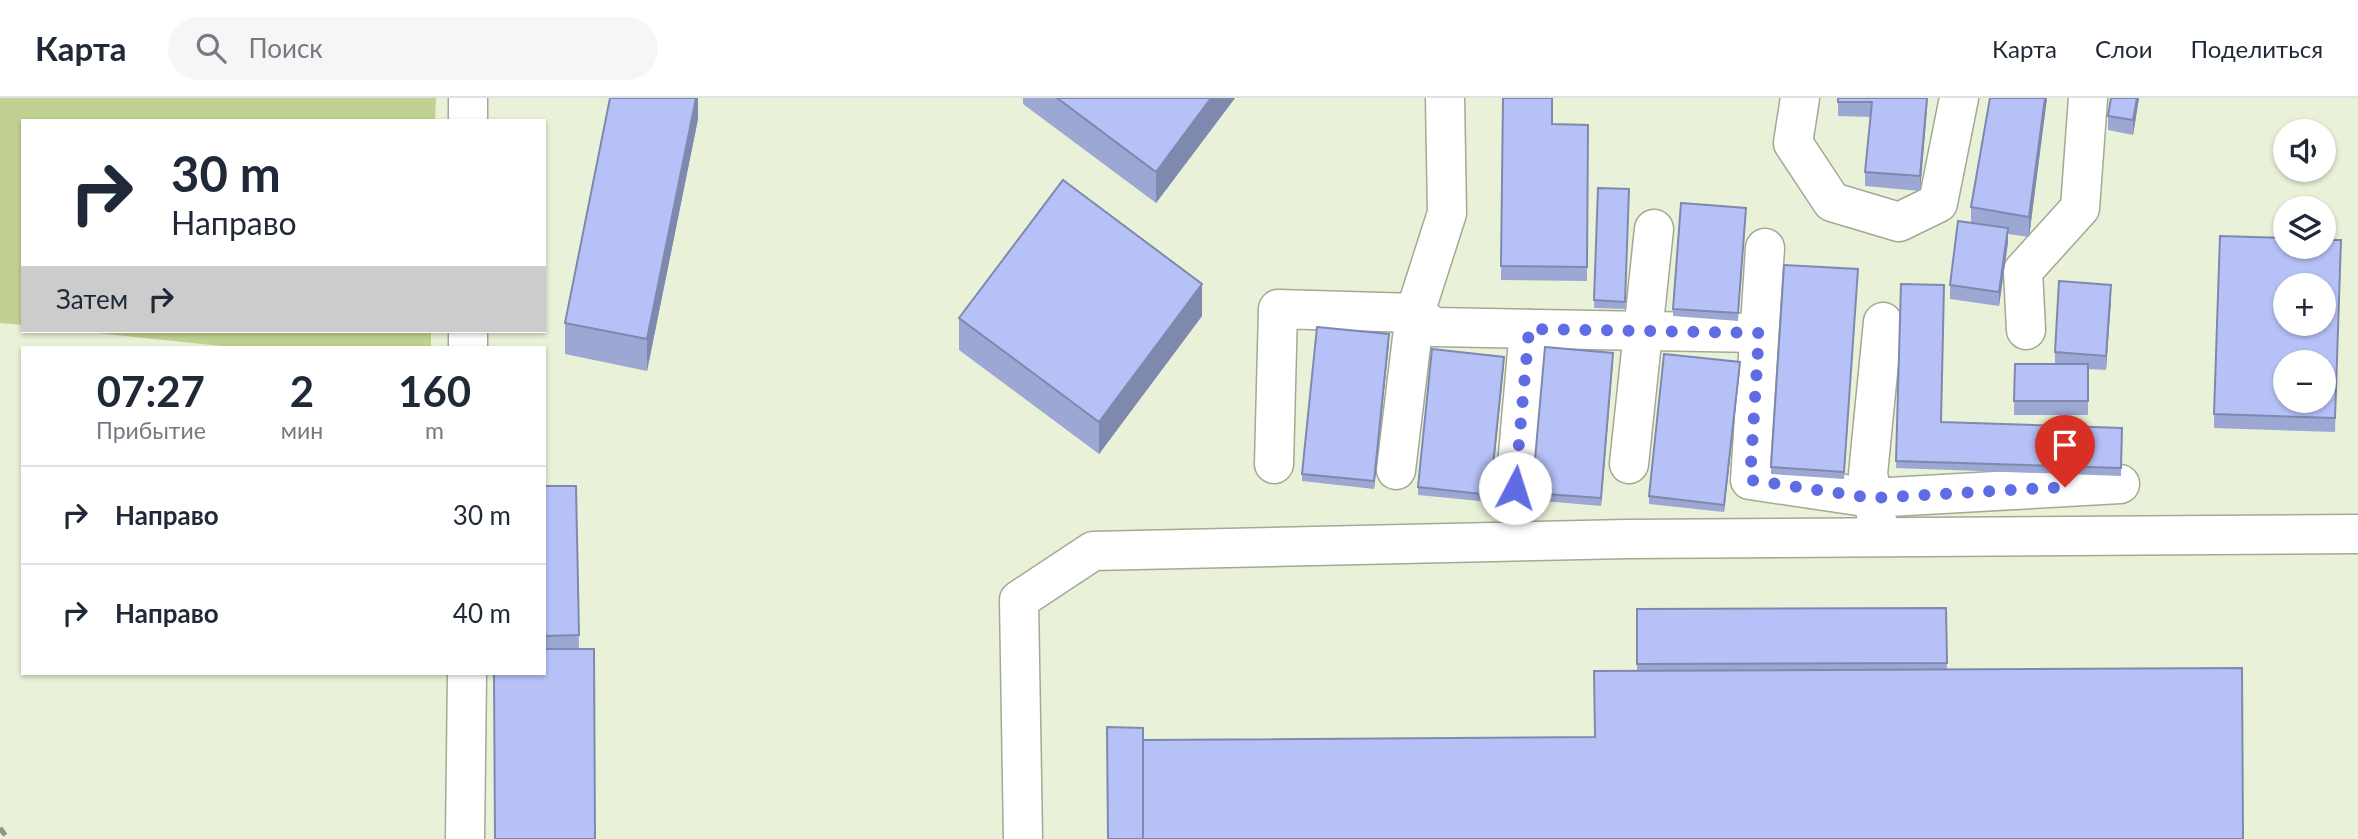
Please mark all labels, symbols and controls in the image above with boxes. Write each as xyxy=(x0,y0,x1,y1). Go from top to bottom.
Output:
search box xyxy=(168,17,658,80)
text: Карта xyxy=(35,28,126,68)
icon: search xyxy=(192,29,230,67)
text: Поиск xyxy=(248,32,323,64)
text: Карта xyxy=(1992,34,2057,63)
text: Слои xyxy=(2095,34,2152,63)
text: Поделиться xyxy=(2190,34,2323,63)
map controls xyxy=(2273,119,2336,413)
button: sound xyxy=(2273,119,2336,182)
text: 30 m xyxy=(171,144,281,202)
icon: right xyxy=(56,147,147,238)
button: layers xyxy=(2273,196,2336,259)
text: Направо xyxy=(171,203,297,242)
button: + xyxy=(2273,273,2336,336)
icon: right xyxy=(142,280,180,318)
text: Затем xyxy=(56,283,128,315)
button: − xyxy=(2273,350,2336,413)
text: 07:27 xyxy=(97,366,205,416)
text: 2 xyxy=(290,366,314,416)
text: 160 xyxy=(398,366,471,416)
pin xyxy=(2035,415,2095,487)
text: Прибытие xyxy=(96,416,206,444)
text: мин xyxy=(281,416,323,444)
text: m xyxy=(425,416,444,444)
icon: arrive xyxy=(2046,426,2084,464)
position arrow xyxy=(1478,451,1552,525)
icon: right xyxy=(56,496,94,534)
text: Направо xyxy=(115,499,219,531)
text: 30 m xyxy=(453,499,511,531)
icon: right xyxy=(56,594,94,632)
text: Направо xyxy=(115,597,219,629)
text: 40 m xyxy=(453,597,511,629)

